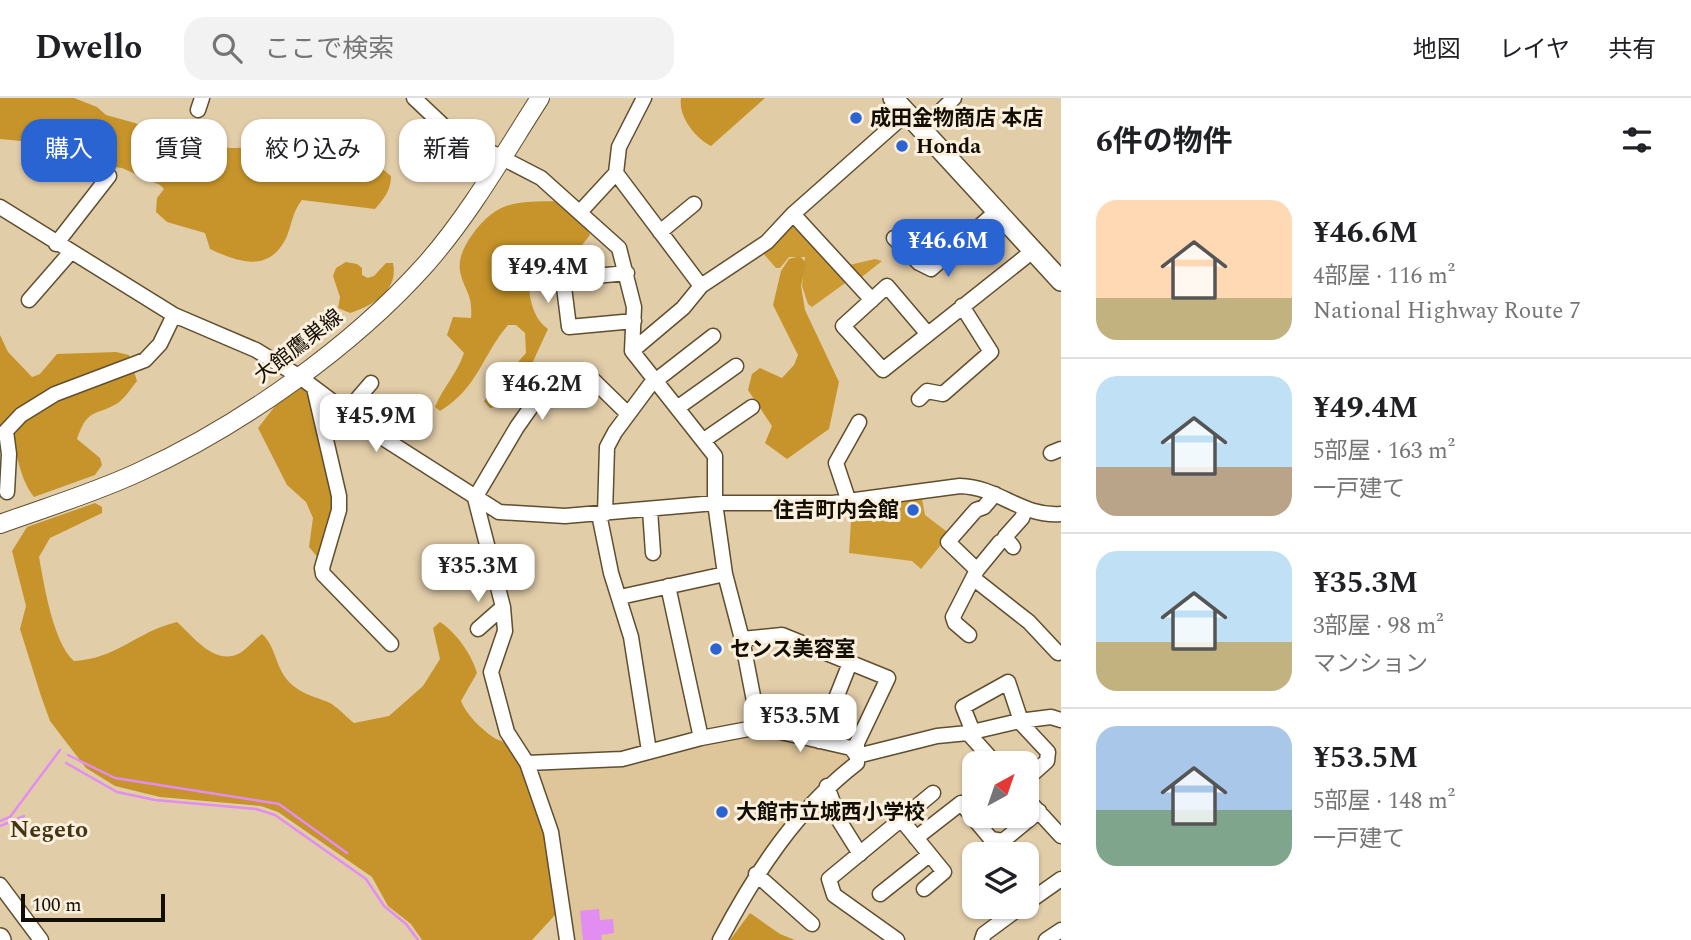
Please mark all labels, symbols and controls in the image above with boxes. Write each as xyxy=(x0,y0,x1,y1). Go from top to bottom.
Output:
search box xyxy=(184,17,674,80)
text: Dwello xyxy=(35,23,142,73)
icon: search xyxy=(208,29,246,67)
text: ここで検索 xyxy=(264,29,394,69)
text: 地図 xyxy=(1413,32,1461,68)
text: レイヤ xyxy=(1499,32,1570,68)
text: 共有 xyxy=(1608,32,1656,68)
place label: 成田金物商店 本店 xyxy=(870,103,1043,135)
marker: 成田金物商店 本店 xyxy=(848,110,864,126)
chip: 購入 xyxy=(21,119,117,182)
chip: 賃貸 xyxy=(131,119,227,182)
chip: 絞り込み xyxy=(241,119,385,182)
chip: 新着 xyxy=(399,119,495,182)
text: 6件の物件 xyxy=(1096,119,1233,165)
icon: filters xyxy=(1618,121,1656,159)
place label: Honda xyxy=(916,131,981,163)
marker: Honda xyxy=(894,138,910,154)
text: ¥46.6M xyxy=(1313,210,1418,256)
pin: ¥46.6M xyxy=(891,220,1005,279)
text: ¥46.6M xyxy=(908,224,988,259)
icon: home xyxy=(1152,228,1236,312)
pin: ¥49.4M xyxy=(491,246,605,305)
text: ¥49.4M xyxy=(508,250,588,285)
text: 4部屋 · 116 m² xyxy=(1313,259,1455,294)
text: National Highway Route 7 xyxy=(1313,294,1581,329)
street label: 大館鷹巣線 xyxy=(247,302,350,392)
pin: ¥46.2M xyxy=(485,362,599,422)
text: ¥46.2M xyxy=(502,367,582,402)
text: ¥49.4M xyxy=(1313,385,1418,431)
pin: ¥45.9M xyxy=(319,394,433,454)
text: ¥45.9M xyxy=(336,399,416,434)
icon: home xyxy=(1152,404,1236,488)
text: 5部屋 · 163 m² xyxy=(1313,434,1455,469)
text: 一戸建て xyxy=(1313,472,1405,507)
place label: 住吉町内会館 xyxy=(773,495,899,527)
marker: 住吉町内会館 xyxy=(905,502,921,518)
pin: ¥35.3M xyxy=(421,545,535,604)
text: ¥35.3M xyxy=(438,549,518,584)
text: ¥35.3M xyxy=(1313,560,1418,606)
icon: home xyxy=(1152,579,1236,663)
text: 3部屋 · 98 m² xyxy=(1313,609,1444,644)
place label: センス美容室 xyxy=(730,634,856,666)
marker: センス美容室 xyxy=(708,641,724,657)
text: マンション xyxy=(1313,647,1428,682)
pin: ¥53.5M xyxy=(743,694,857,754)
text: ¥53.5M xyxy=(760,699,840,734)
text: ¥53.5M xyxy=(1313,735,1418,781)
north arrow xyxy=(962,751,1040,828)
map controls xyxy=(962,751,1039,919)
icon: home xyxy=(1152,754,1236,838)
text: 5部屋 · 148 m² xyxy=(1313,784,1455,819)
place label: 大館市立城西小学校 xyxy=(736,797,925,829)
marker: 大館市立城西小学校 xyxy=(714,804,730,820)
district label: Negeto xyxy=(10,812,88,848)
text: 一戸建て xyxy=(1313,822,1405,857)
button: layers xyxy=(962,842,1039,919)
scale bar xyxy=(21,891,164,923)
text: 100 m xyxy=(32,891,82,920)

